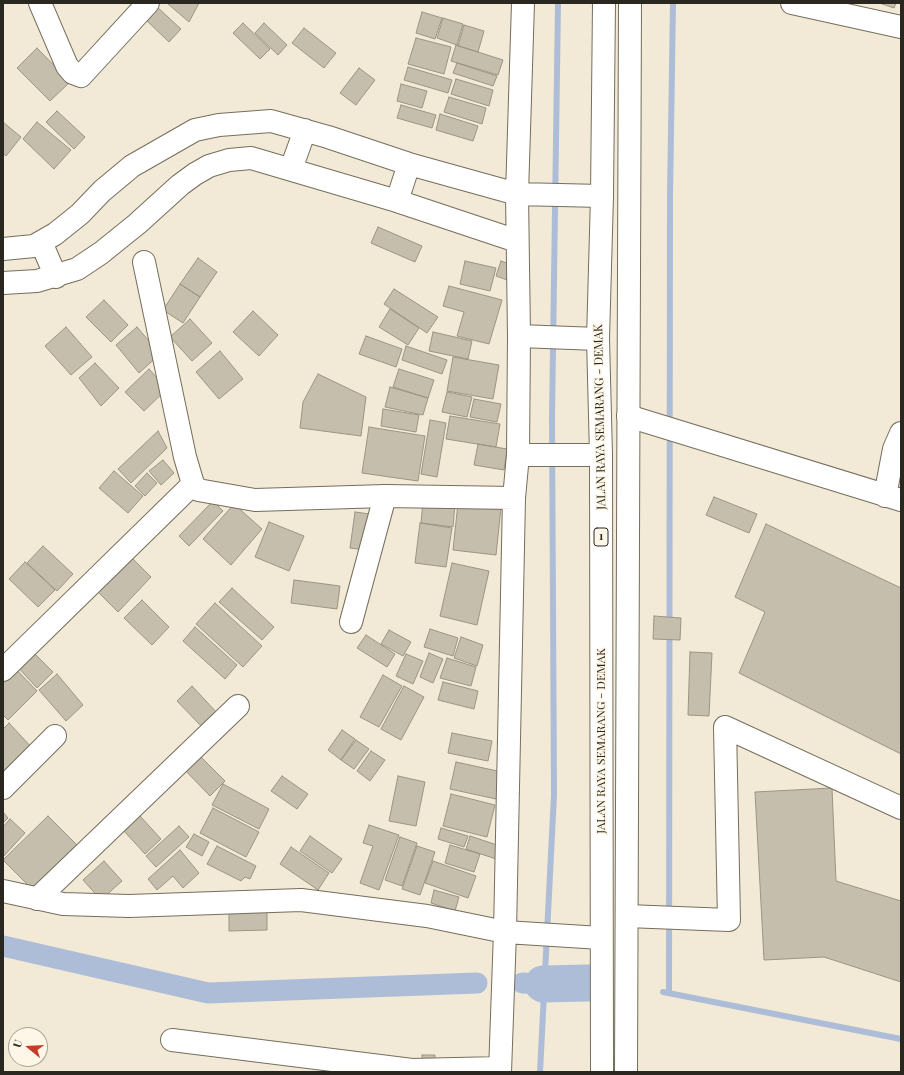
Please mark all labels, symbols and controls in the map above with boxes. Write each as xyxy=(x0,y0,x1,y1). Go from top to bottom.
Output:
street label: JALAN RAYA SEMARANG - DEMAK xyxy=(591,324,609,510)
road number: 1 xyxy=(594,528,608,546)
street label: JALAN RAYA SEMARANG - DEMAK xyxy=(594,648,608,834)
north arrow xyxy=(8,1027,48,1067)
text: U xyxy=(9,1038,25,1049)

